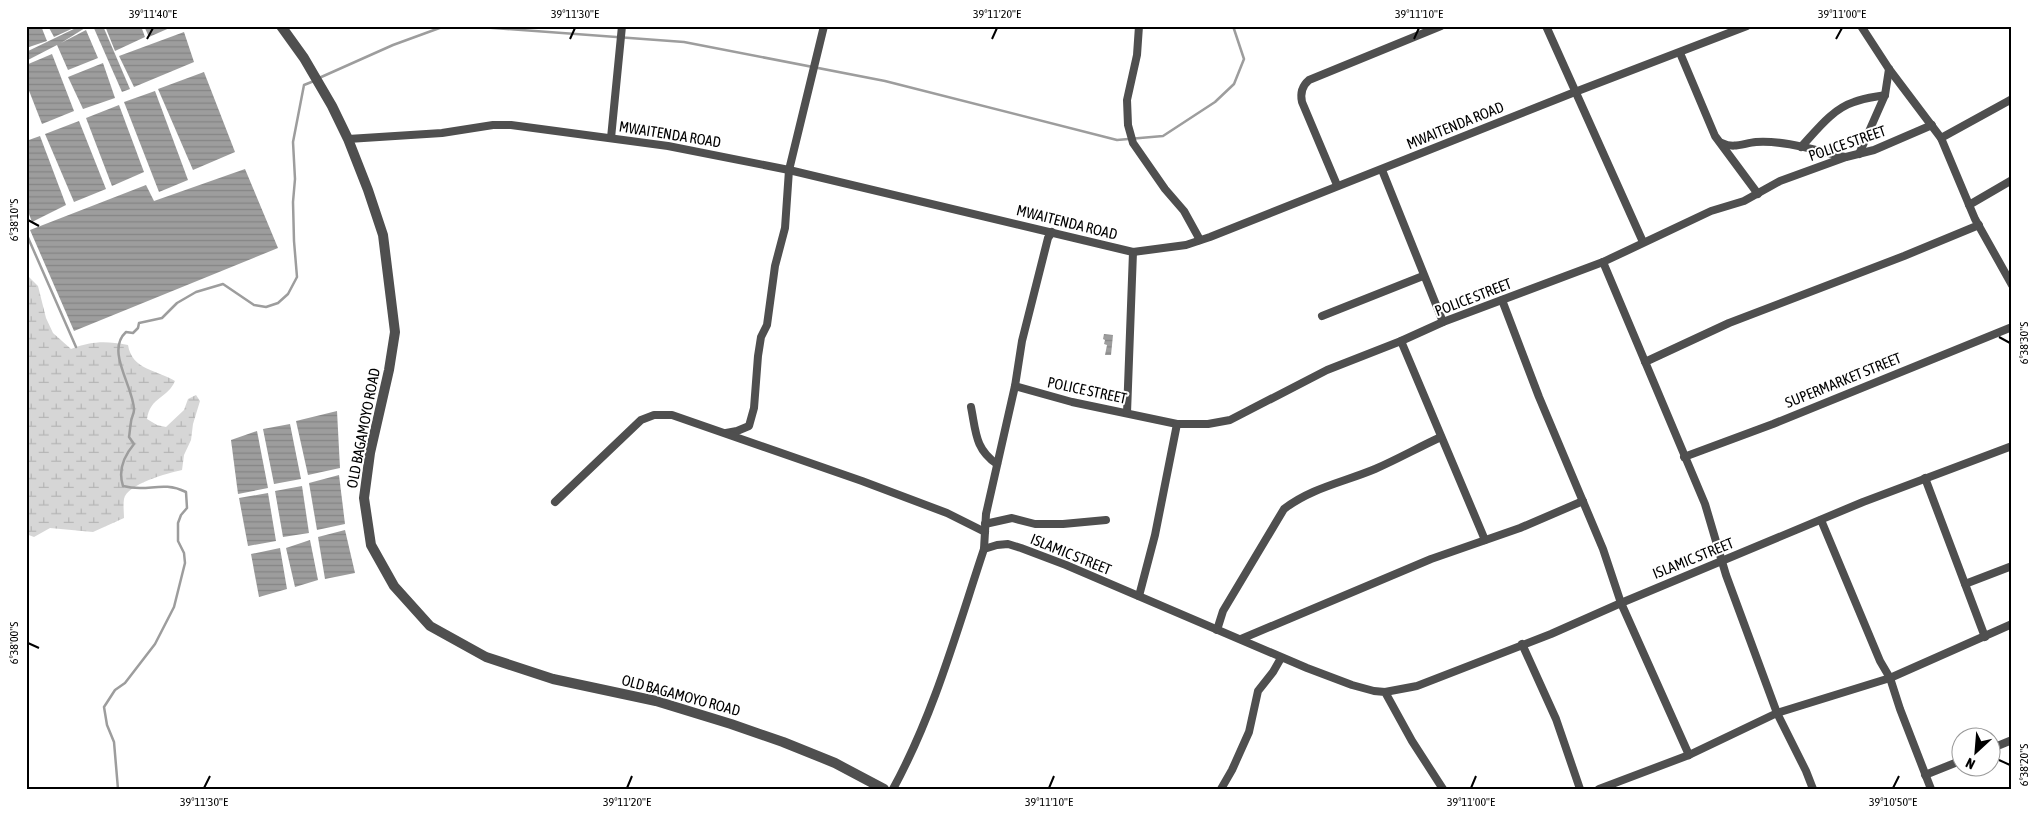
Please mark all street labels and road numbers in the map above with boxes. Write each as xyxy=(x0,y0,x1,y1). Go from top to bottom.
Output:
street label: MWAITENDA ROAD xyxy=(1404,98,1506,152)
street label: MWAITENDA ROAD xyxy=(618,118,722,150)
street label: POLICE STREET xyxy=(1806,122,1888,164)
street label: MWAITENDA ROAD xyxy=(1015,201,1119,243)
street label: POLICE STREET xyxy=(1432,274,1514,319)
street label: SUPERMARKET STREET xyxy=(1783,349,1904,411)
street label: OLD BAGAMOYO ROAD xyxy=(343,366,383,490)
street label: POLICE STREET xyxy=(1046,373,1129,407)
street label: ISLAMIC STREET xyxy=(1028,530,1114,578)
street label: ISLAMIC STREET xyxy=(1650,534,1736,582)
street label: OLD BAGAMOYO ROAD xyxy=(620,671,742,719)

